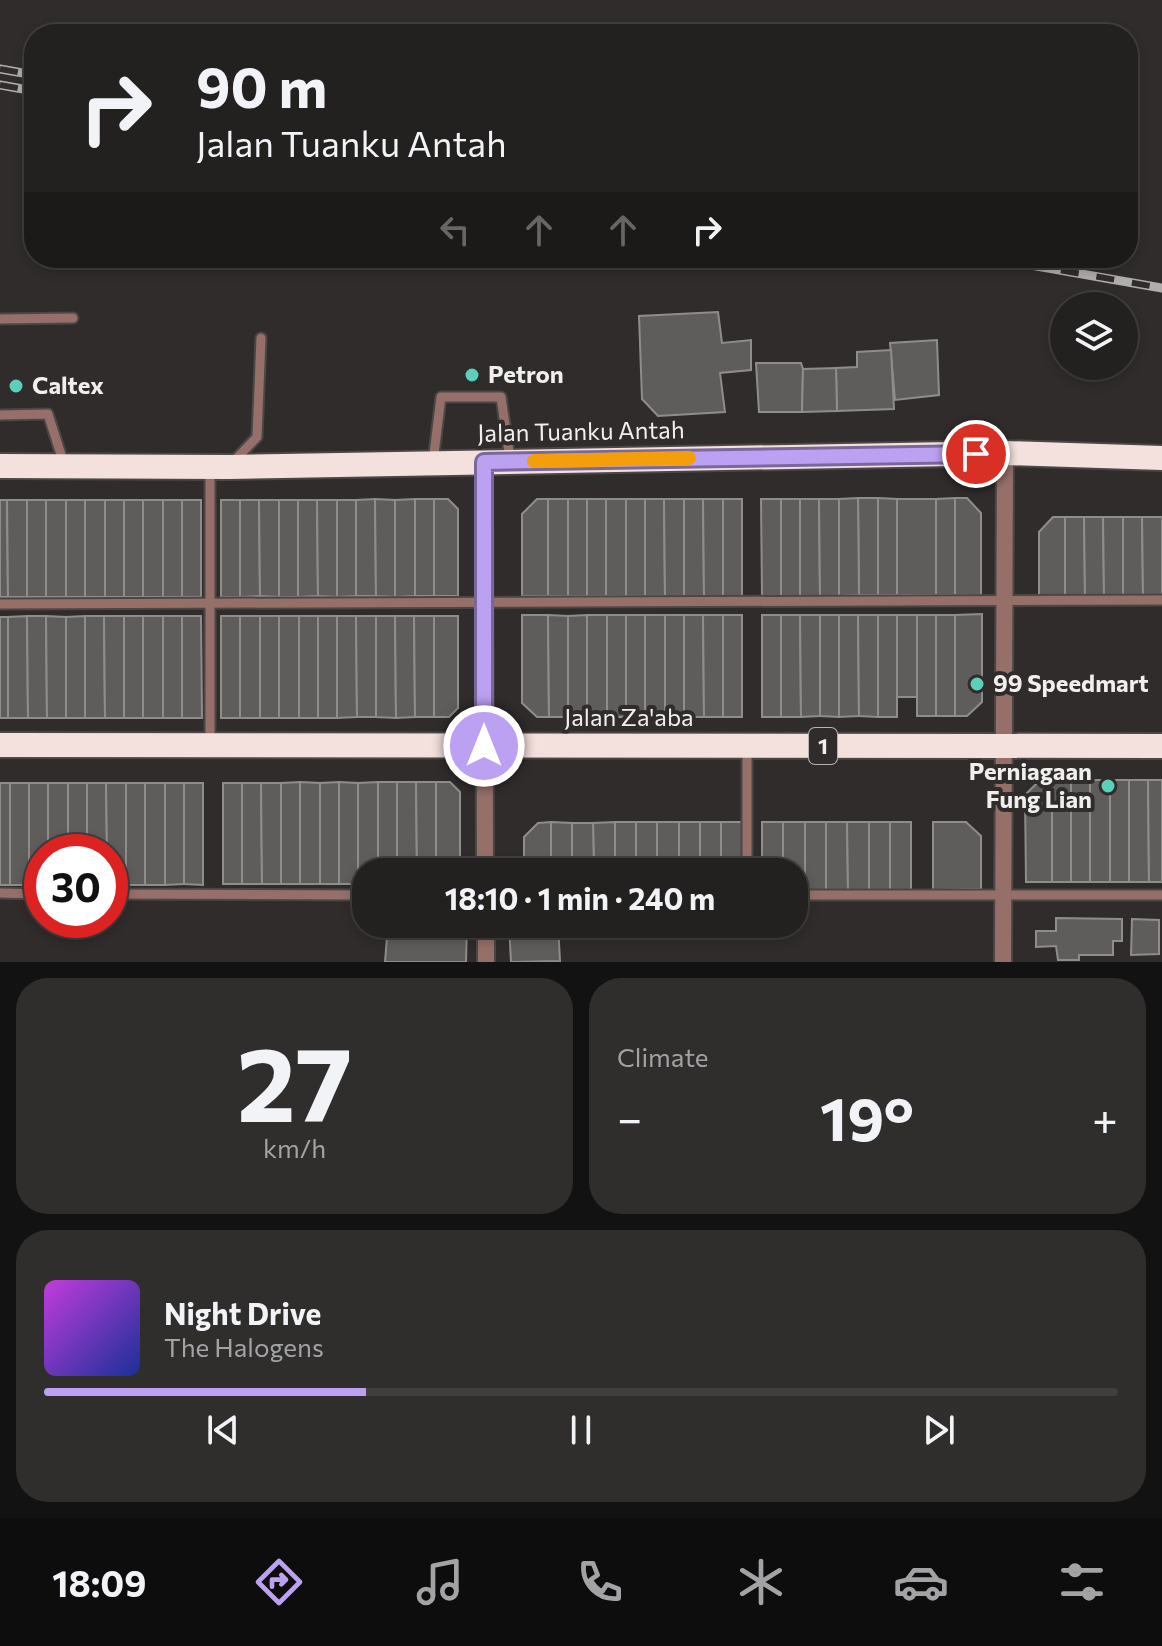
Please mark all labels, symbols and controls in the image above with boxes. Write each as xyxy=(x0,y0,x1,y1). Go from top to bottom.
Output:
text: 90 m xyxy=(196,51,327,120)
icon: right xyxy=(64,56,168,160)
text: Jalan Tuanku Antah xyxy=(196,120,507,164)
icon: left xyxy=(433,208,477,252)
icon: ahead xyxy=(517,208,561,252)
icon: ahead xyxy=(601,208,645,252)
icon: right xyxy=(685,208,729,252)
map controls xyxy=(1050,292,1138,380)
button: layers xyxy=(1050,292,1138,380)
place label: Petron xyxy=(488,359,564,388)
marker: Petron xyxy=(463,366,481,384)
place label: Caltex xyxy=(32,370,104,399)
marker: Caltex xyxy=(7,377,25,395)
street label: Jalan Tuanku Antah xyxy=(477,414,685,447)
pin xyxy=(942,420,1010,488)
icon: arrive xyxy=(954,432,998,476)
place label: 99 Speedmart xyxy=(993,668,1149,697)
marker: 99 Speedmart xyxy=(968,675,986,693)
street label: Jalan Za'aba xyxy=(564,702,694,731)
position arrow xyxy=(442,704,526,788)
road number: 1 xyxy=(809,728,837,764)
place label: Perniagaan Fung Lian xyxy=(969,756,1092,813)
marker: Perniagaan Fung Lian xyxy=(1099,777,1117,795)
speed limit sign: 30 xyxy=(24,834,128,938)
text: 18:10 · 1 min · 240 m xyxy=(445,879,715,916)
text: 27 xyxy=(237,1016,352,1143)
text: Climate xyxy=(617,1041,709,1072)
text: 19° xyxy=(820,1080,914,1153)
text: − xyxy=(617,1090,642,1144)
text: + xyxy=(1092,1090,1118,1144)
text: km/h xyxy=(263,1132,326,1163)
text: Night Drive xyxy=(164,1294,321,1331)
text: The Halogens xyxy=(164,1331,324,1362)
icon: previous xyxy=(201,1408,245,1452)
icon: pause xyxy=(559,1408,603,1452)
icon: next xyxy=(917,1408,961,1452)
icon: directions xyxy=(251,1554,307,1610)
icon: music xyxy=(412,1554,468,1610)
icon: phone xyxy=(572,1554,628,1610)
icon: climate xyxy=(733,1554,789,1610)
icon: car xyxy=(893,1554,949,1610)
icon: filters xyxy=(1054,1554,1110,1610)
text: 18:09 xyxy=(52,1560,146,1604)

